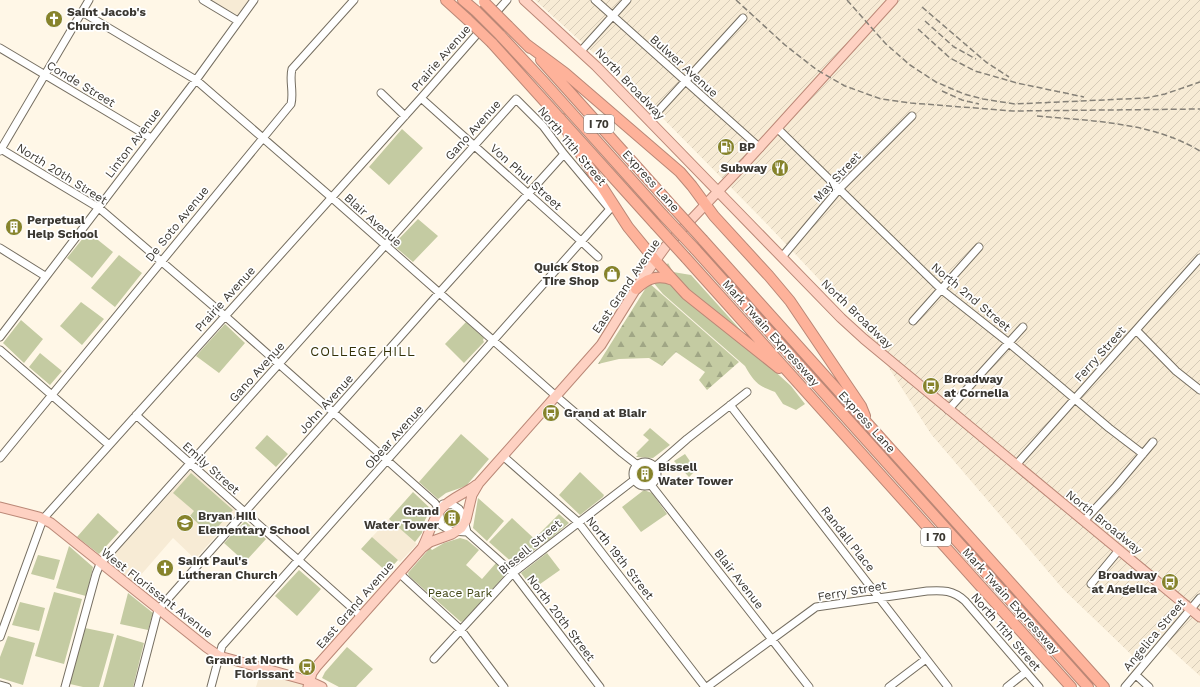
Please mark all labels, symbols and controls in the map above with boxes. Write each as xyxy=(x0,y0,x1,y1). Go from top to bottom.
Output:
place label: Saint Jacob's Church xyxy=(67,5,146,33)
church icon: Saint Jacob's Church xyxy=(44,9,64,29)
street label: Prairie Avenue xyxy=(408,22,474,94)
street label: Bulwer Avenue xyxy=(647,32,721,100)
street label: North Broadway xyxy=(592,45,668,123)
street label: Conde Street xyxy=(44,58,118,110)
street label: Gano Avenue xyxy=(442,97,504,163)
street label: North 11th Street xyxy=(535,104,609,188)
street label: Linton Avenue xyxy=(102,105,164,181)
road number: I 70 xyxy=(584,115,614,133)
fuel station icon: BP xyxy=(716,137,736,157)
street label: North 20th Street xyxy=(14,140,110,208)
place label: BP xyxy=(739,140,755,154)
street label: Von Phul Street xyxy=(487,141,565,213)
street label: Express Lane xyxy=(620,147,682,215)
street label: May Street xyxy=(810,149,864,205)
restaurant icon: Subway xyxy=(770,158,790,178)
place label: Subway xyxy=(720,161,767,175)
street label: De Soto Avenue xyxy=(142,184,212,264)
street label: Blair Avenue xyxy=(341,191,405,249)
place label: Perpetual Help School xyxy=(27,213,98,241)
building icon: Perpetual Help School xyxy=(4,217,24,237)
street label: East Grand Avenue xyxy=(589,236,663,336)
place label: Quick Stop Tire Shop xyxy=(534,260,599,288)
street label: North 2nd Street xyxy=(929,260,1013,334)
street label: Prairie Avenue xyxy=(192,263,258,335)
shop icon: Quick Stop Tire Shop xyxy=(602,264,622,284)
street label: North Broadway xyxy=(818,276,896,352)
street label: Mark Twain Expressway xyxy=(720,277,823,390)
street label: Ferry Street xyxy=(1072,323,1128,385)
street label: Gano Avenue xyxy=(226,339,288,405)
district label: COLLEGE HILL xyxy=(310,344,416,359)
street label: John Avenue xyxy=(296,371,356,436)
place label: Broadway at Cornelia xyxy=(944,372,1009,400)
bus stop icon: Broadway at Cornelia xyxy=(921,376,941,396)
street label: Express Lane xyxy=(836,388,898,456)
street label: Obear Avenue xyxy=(362,402,426,472)
bus stop icon: Grand at Blair xyxy=(541,403,561,423)
place label: Grand at Blair xyxy=(564,406,647,420)
street label: Emily Street xyxy=(180,439,242,497)
place label: Bissell Water Tower xyxy=(658,460,734,488)
building icon: Bissell Water Tower xyxy=(635,464,655,484)
street label: North Broadway xyxy=(1063,487,1145,557)
place label: Grand Water Tower xyxy=(364,504,440,532)
street label: Randall Place xyxy=(818,504,878,574)
building icon: Grand Water Tower xyxy=(442,508,462,528)
place label: Bryan Hill Elementary School xyxy=(198,509,310,537)
school or university icon: Bryan Hill Elementary School xyxy=(175,513,195,533)
street label: North 19th Street xyxy=(583,514,657,602)
street label: Bissell Street xyxy=(496,517,564,577)
road number: I 70 xyxy=(921,528,951,546)
street label: West Florissant Avenue xyxy=(98,545,216,641)
street label: Mark Twain Expressway xyxy=(960,545,1063,658)
street label: Blair Avenue xyxy=(711,546,767,612)
place label: Saint Paul's Lutheran Church xyxy=(178,554,278,582)
church icon: Saint Paul's Lutheran Church xyxy=(155,558,175,578)
street label: East Grand Avenue xyxy=(313,558,397,652)
place label: Broadway at Angelica xyxy=(1091,568,1157,596)
street label: North 20th Street xyxy=(524,572,598,664)
bus stop icon: Broadway at Angelica xyxy=(1160,572,1180,592)
street label: Ferry Street xyxy=(817,578,887,604)
park label: Peace Park xyxy=(428,586,492,600)
street label: North 11th Street xyxy=(968,590,1044,674)
street label: Angelica Street xyxy=(1120,596,1188,674)
place label: Grand at North Florissant xyxy=(206,653,295,681)
bus stop icon: Grand at North Florissant xyxy=(297,657,317,677)

